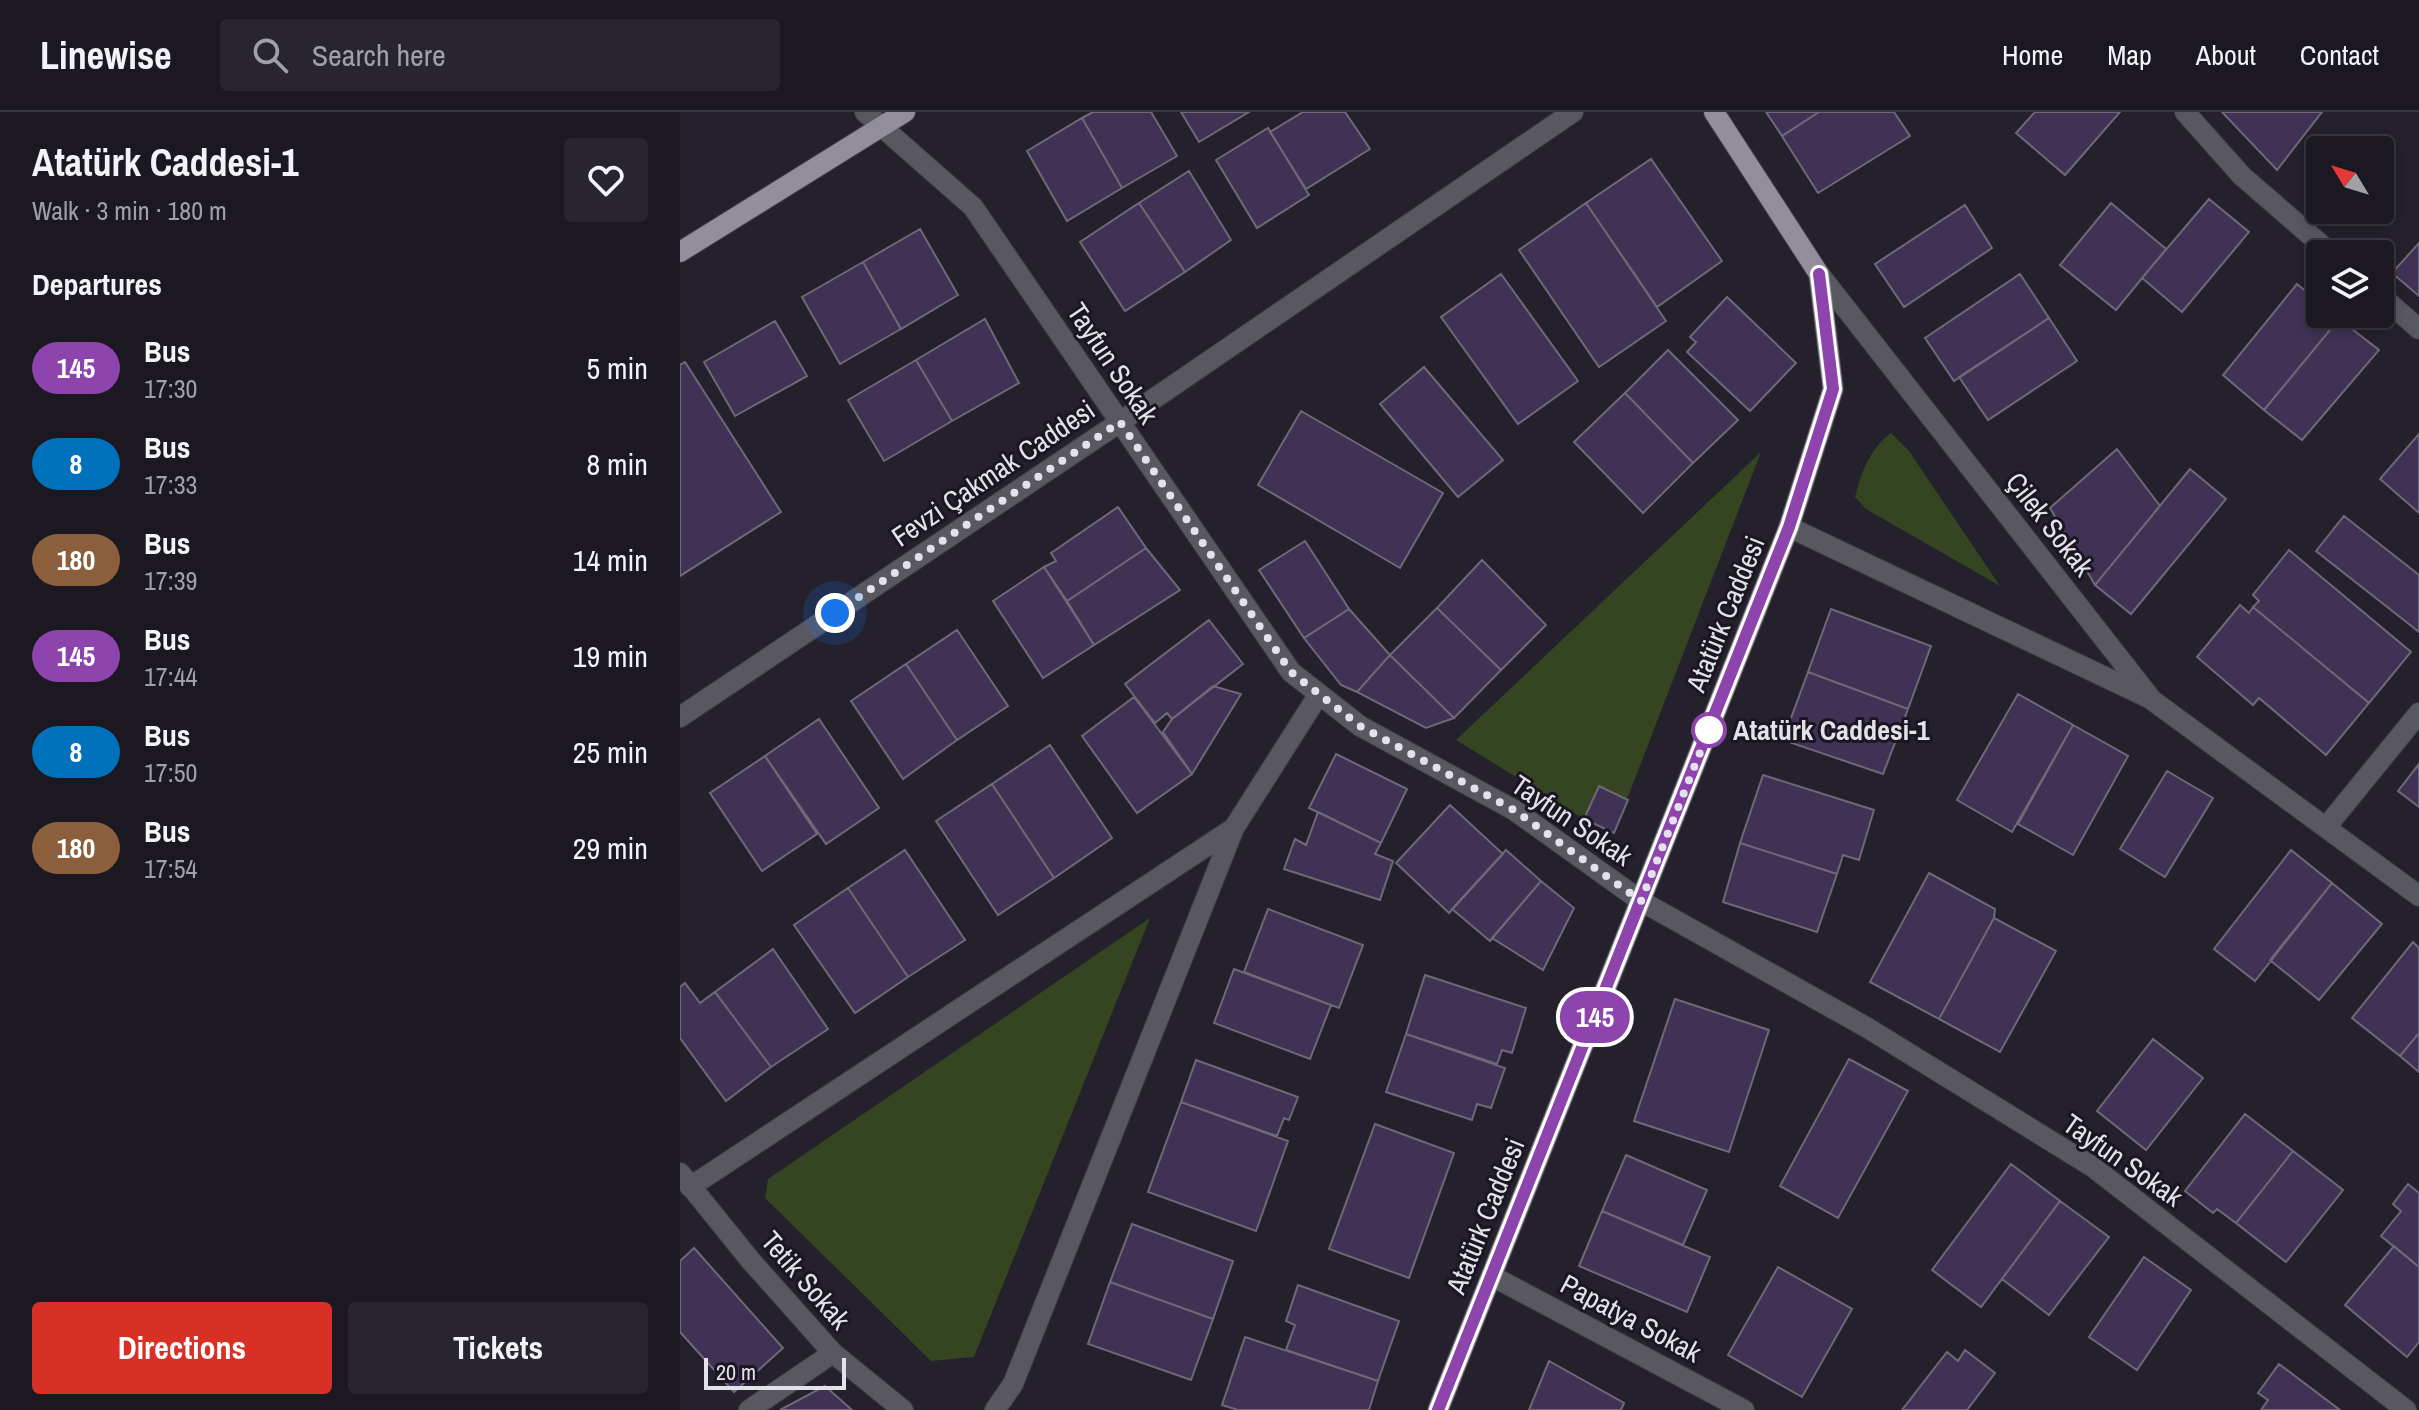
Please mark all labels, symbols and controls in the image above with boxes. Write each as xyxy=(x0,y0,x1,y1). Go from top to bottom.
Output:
search box xyxy=(220,19,780,91)
text: Linewise xyxy=(40,30,172,81)
icon: search xyxy=(248,33,292,77)
text: Search here xyxy=(312,35,446,75)
text: Home xyxy=(2002,36,2063,74)
text: Map xyxy=(2107,36,2152,74)
text: About xyxy=(2196,36,2256,74)
text: Contact xyxy=(2300,36,2379,74)
north arrow xyxy=(2306,136,2394,224)
map controls xyxy=(2306,136,2394,328)
text: Atatürk Caddesi-1 xyxy=(32,137,299,188)
button: heart xyxy=(564,138,648,222)
text: Walk · 3 min · 180 m xyxy=(32,193,227,228)
button: layers xyxy=(2306,240,2394,328)
text: Departures xyxy=(32,264,162,304)
street label: Tayfun Sokak xyxy=(1059,295,1168,431)
text: Bus xyxy=(144,331,190,371)
text: 5 min xyxy=(586,348,648,388)
text: 145 xyxy=(57,349,95,387)
text: 17:30 xyxy=(144,371,197,406)
street label: Fevzi Çakmak Caddesi xyxy=(884,391,1102,555)
text: Bus xyxy=(144,427,190,467)
text: 8 min xyxy=(586,444,648,484)
text: 8 xyxy=(70,445,82,483)
street label: Çilek Sokak xyxy=(1997,464,2103,584)
text: 17:33 xyxy=(144,467,197,502)
text: Bus xyxy=(144,523,190,563)
street label: Atatürk Caddesi xyxy=(1676,531,1773,698)
text: 14 min xyxy=(573,540,648,580)
text: 180 xyxy=(57,541,95,579)
text: 17:39 xyxy=(144,563,197,598)
your location xyxy=(815,593,855,633)
text: Bus xyxy=(144,619,190,659)
text: 19 min xyxy=(573,636,648,676)
text: 145 xyxy=(57,637,95,675)
text: 17:44 xyxy=(144,659,197,694)
place label: Atatürk Caddesi-1 xyxy=(1733,711,1930,749)
marker: Atatürk Caddesi-1 xyxy=(1692,713,1726,747)
text: Bus xyxy=(144,715,190,755)
text: 25 min xyxy=(573,732,648,772)
text: 8 xyxy=(70,733,82,771)
text: 17:50 xyxy=(144,755,197,790)
street label: Tayfun Sokak xyxy=(1504,766,1640,875)
text: Bus xyxy=(144,811,190,851)
text: 29 min xyxy=(573,828,648,868)
text: 180 xyxy=(57,829,95,867)
text: 17:54 xyxy=(144,851,197,886)
line badge: 145 xyxy=(1549,991,1641,1043)
text: 145 xyxy=(1576,998,1614,1036)
street label: Tayfun Sokak xyxy=(2055,1105,2191,1216)
street label: Atatürk Caddesi xyxy=(1436,1133,1533,1300)
street label: Tetik Sokak xyxy=(753,1223,860,1338)
street label: Papatya Sokak xyxy=(1554,1265,1709,1371)
button: Directions xyxy=(32,1302,332,1394)
button: Tickets xyxy=(348,1302,648,1394)
scale bar xyxy=(704,1354,846,1390)
text: 20 m xyxy=(716,1357,756,1387)

